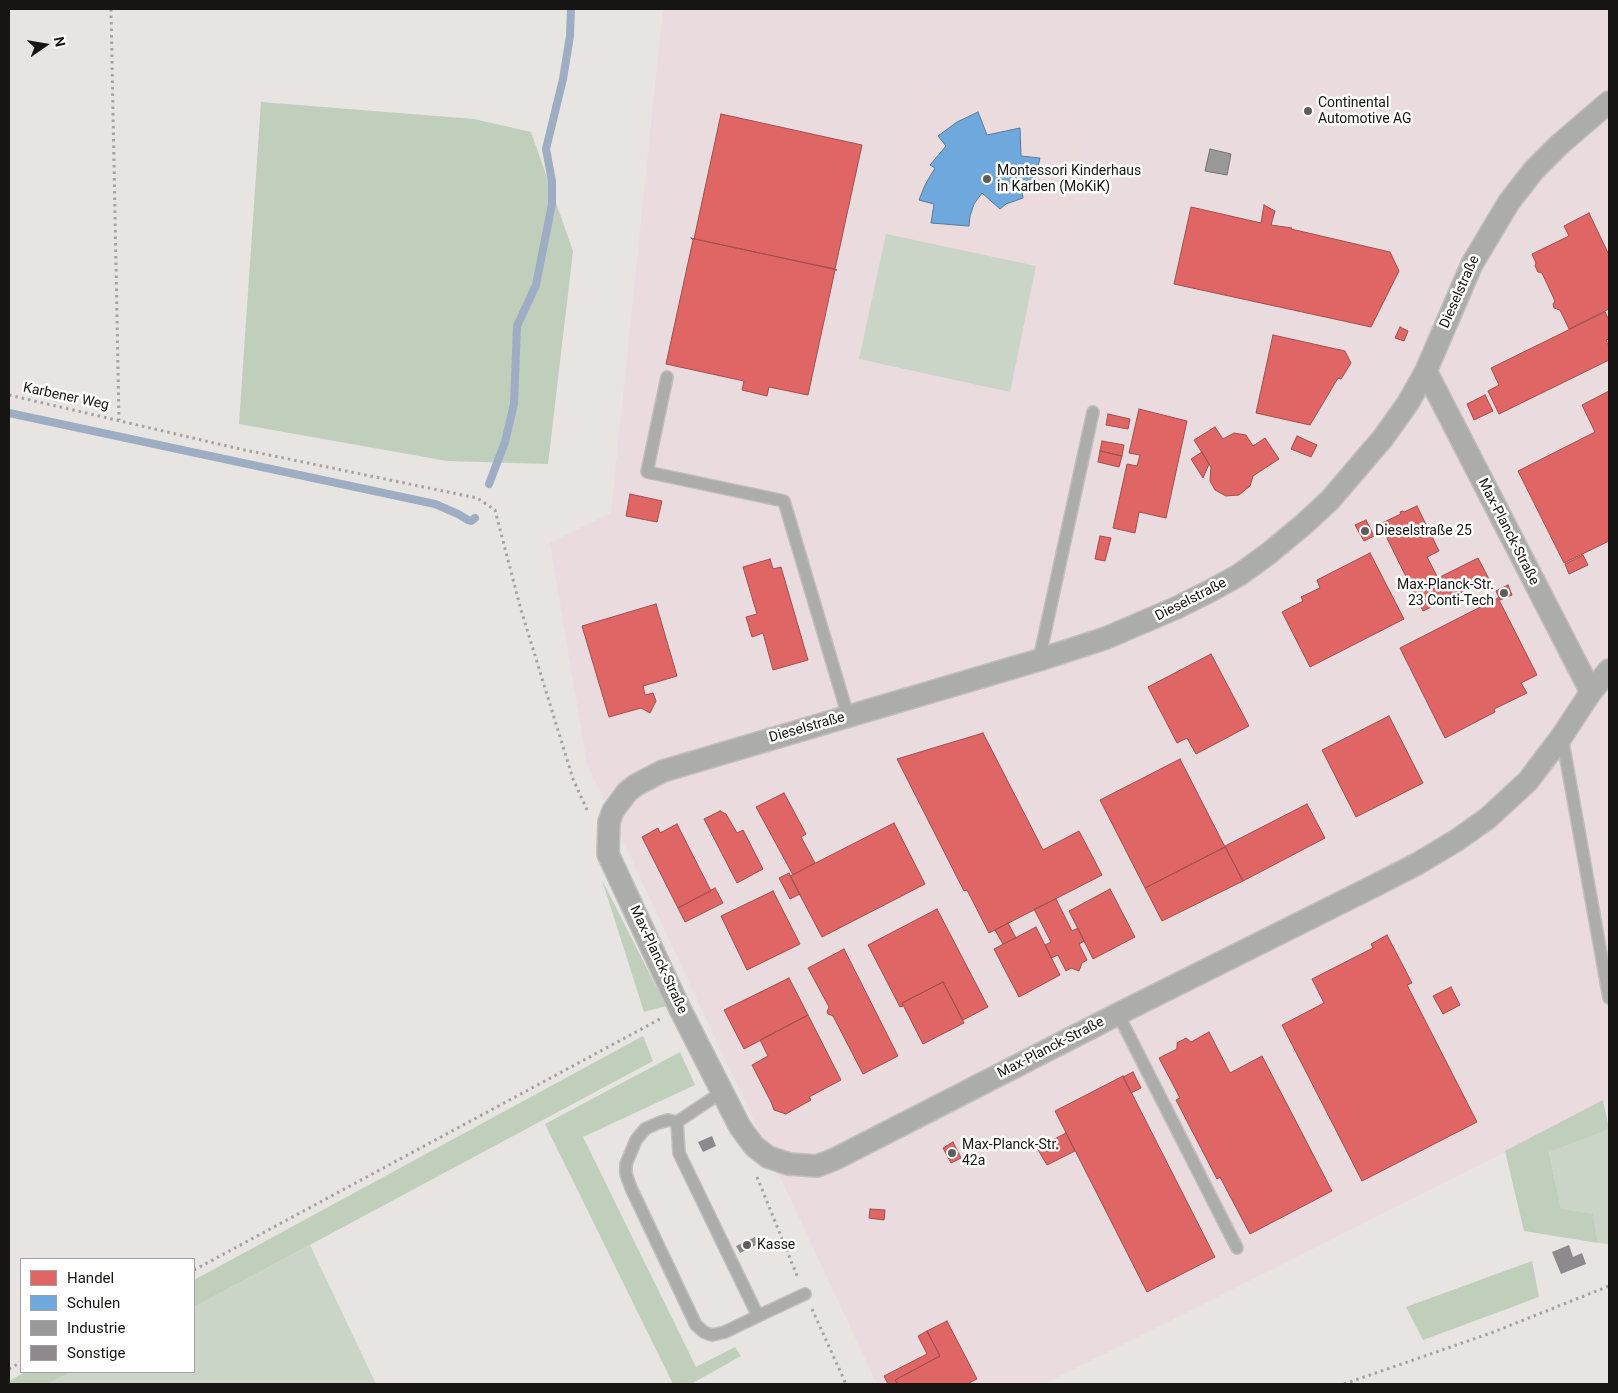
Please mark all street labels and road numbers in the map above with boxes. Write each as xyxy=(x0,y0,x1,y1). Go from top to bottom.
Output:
street label: Dieselstraße xyxy=(1437,253,1483,331)
street label: Karbener Weg xyxy=(22,380,110,414)
street label: Max-Planck-Straße xyxy=(1474,476,1542,588)
street label: Dieselstraße xyxy=(1153,575,1229,625)
street label: Dieselstraße xyxy=(767,709,847,747)
street label: Max-Planck-Straße xyxy=(626,903,690,1017)
street label: Max-Planck-Straße xyxy=(995,1014,1107,1082)

